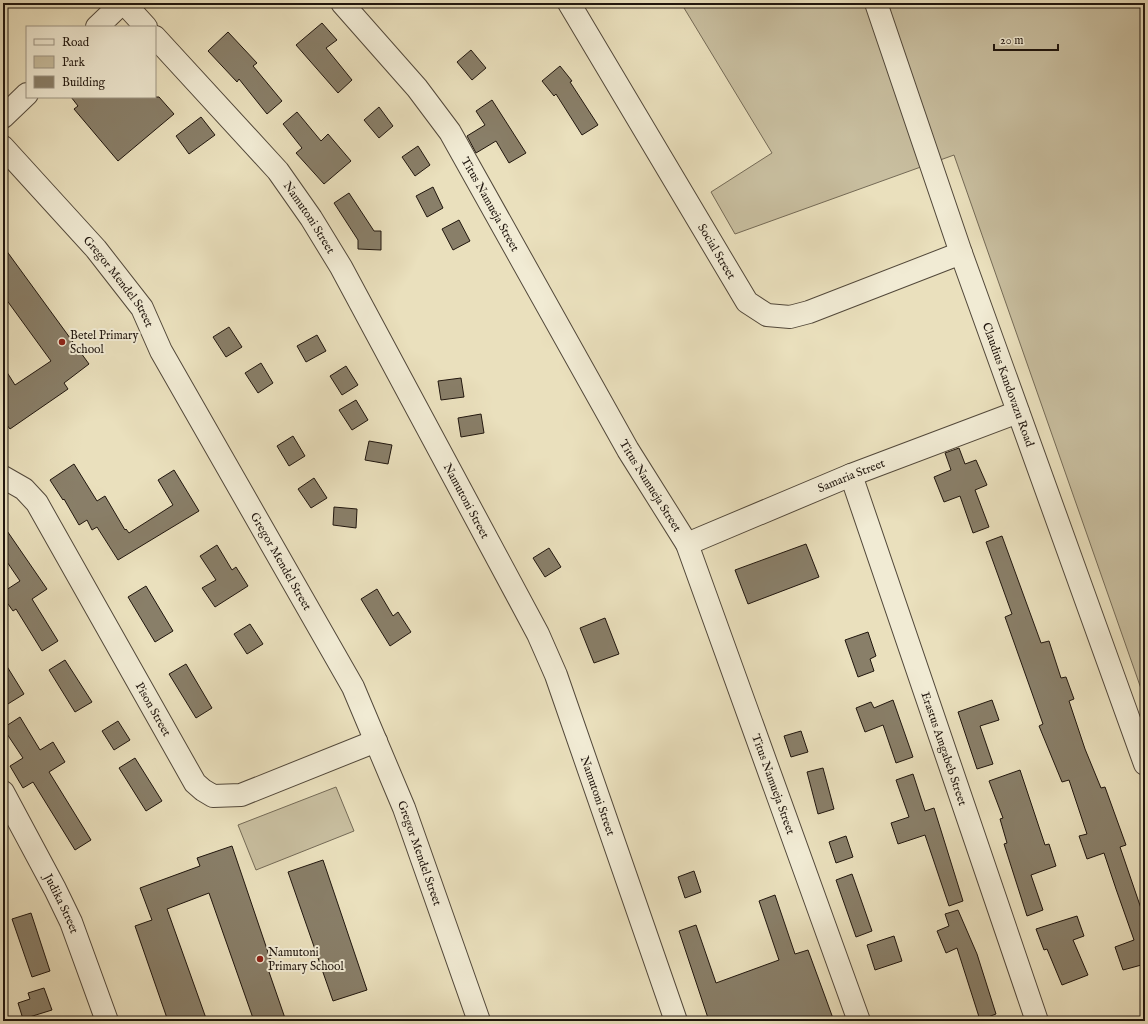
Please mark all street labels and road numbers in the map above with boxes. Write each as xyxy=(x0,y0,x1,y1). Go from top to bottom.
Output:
street label: Titus Namueja Street xyxy=(458,155,522,254)
street label: Namutoni Street xyxy=(280,179,338,257)
street label: Social Street xyxy=(694,221,739,282)
street label: Gregor Mendel Street xyxy=(80,233,157,330)
street label: Claudius Kandovazu Road xyxy=(979,321,1037,450)
street label: Titus Namueja Street xyxy=(616,437,685,535)
street label: Samaria Street xyxy=(816,456,887,496)
street label: Namutoni Street xyxy=(440,461,492,541)
street label: Gregor Mendel Street xyxy=(247,510,315,613)
street label: Pison Street xyxy=(132,680,174,739)
street label: Erastus Amgabeb Street xyxy=(917,690,970,808)
street label: Titus Namueja Street xyxy=(748,732,798,837)
street label: Namutoni Street xyxy=(577,754,618,838)
street label: Gregor Mendel Street xyxy=(394,799,445,908)
street label: Judika Street xyxy=(38,870,82,936)

